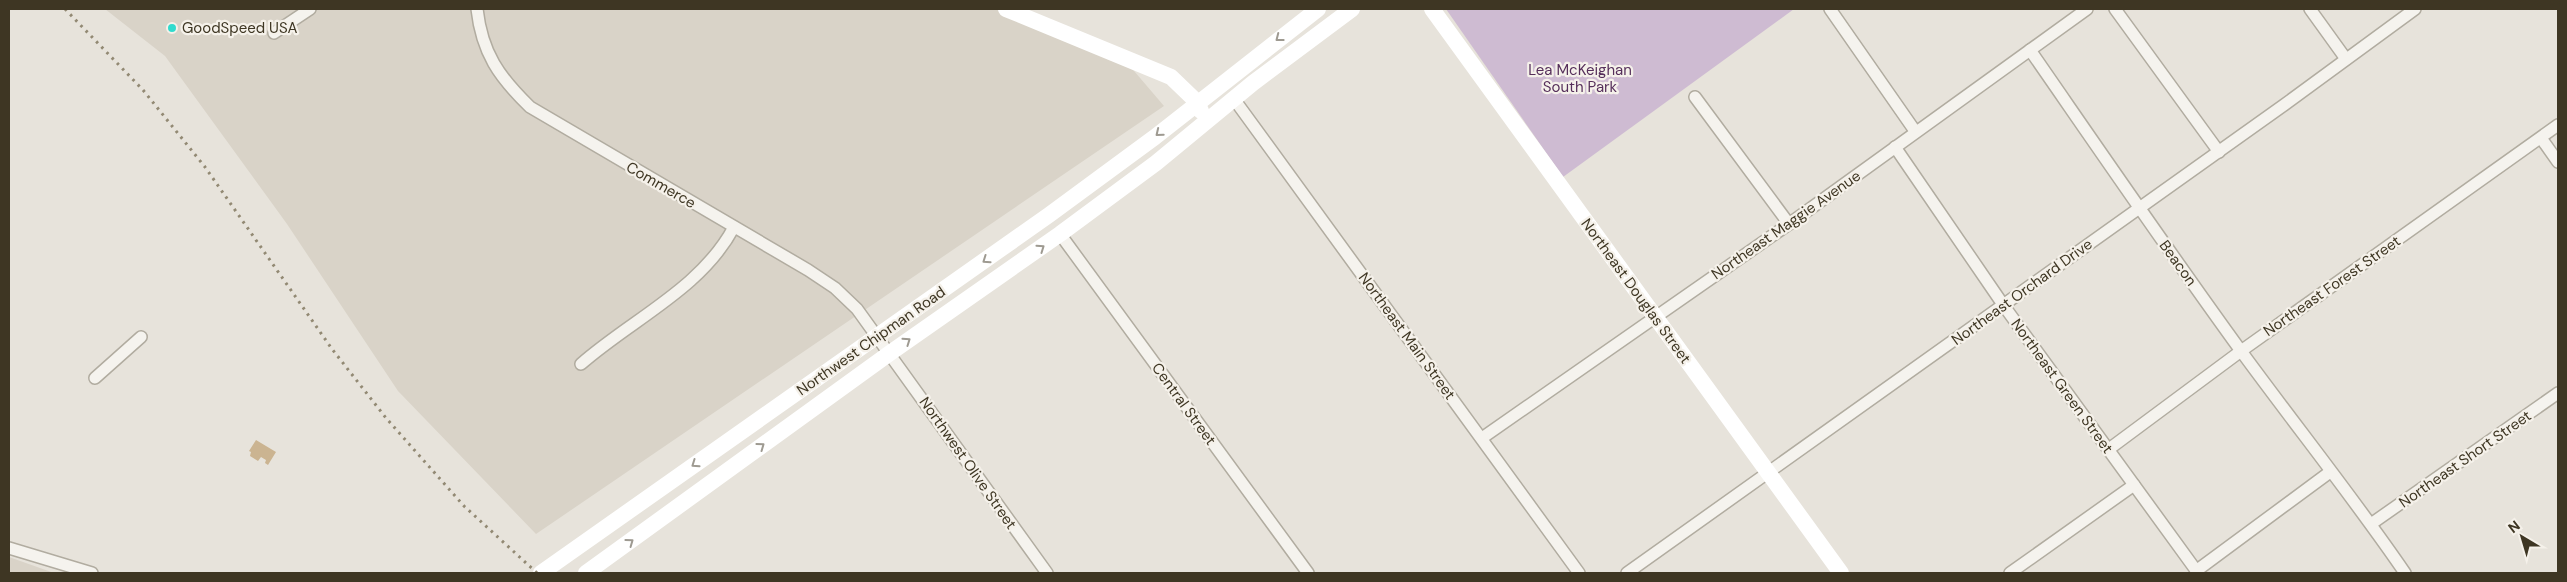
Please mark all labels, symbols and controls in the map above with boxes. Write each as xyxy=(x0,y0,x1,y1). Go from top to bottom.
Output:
place label: GoodSpeed USA xyxy=(182,18,298,38)
marker: GoodSpeed USA xyxy=(166,22,178,34)
one-way arrow xyxy=(1276,33,1285,41)
park label: Lea McKeighan South Park xyxy=(1528,60,1632,97)
one-way arrow xyxy=(1156,128,1165,137)
street label: Commerce xyxy=(623,157,699,213)
street label: Northeast Maggie Avenue xyxy=(1707,166,1865,284)
street label: Northeast Douglas Street xyxy=(1577,214,1696,368)
street label: Northeast Forest Street xyxy=(2259,231,2405,341)
street label: Northeast Orchard Drive xyxy=(1948,234,2096,350)
street label: Beacon xyxy=(2155,236,2201,290)
one-way arrow xyxy=(1035,245,1044,254)
one-way arrow xyxy=(982,254,992,263)
street label: Northeast Main Street xyxy=(1354,268,1460,404)
street label: Northwest Chipman Road xyxy=(793,282,949,400)
street label: Northeast Green Street xyxy=(2006,315,2118,457)
one-way arrow xyxy=(901,338,911,347)
street label: Central Street xyxy=(1147,359,1221,449)
street label: Northwest Olive Street xyxy=(915,393,1021,533)
street label: Northeast Short Street xyxy=(2395,406,2535,512)
one-way arrow xyxy=(755,443,765,452)
one-way arrow xyxy=(692,458,701,467)
north arrow xyxy=(2497,512,2547,562)
text: N xyxy=(2504,517,2524,537)
one-way arrow xyxy=(624,539,634,548)

